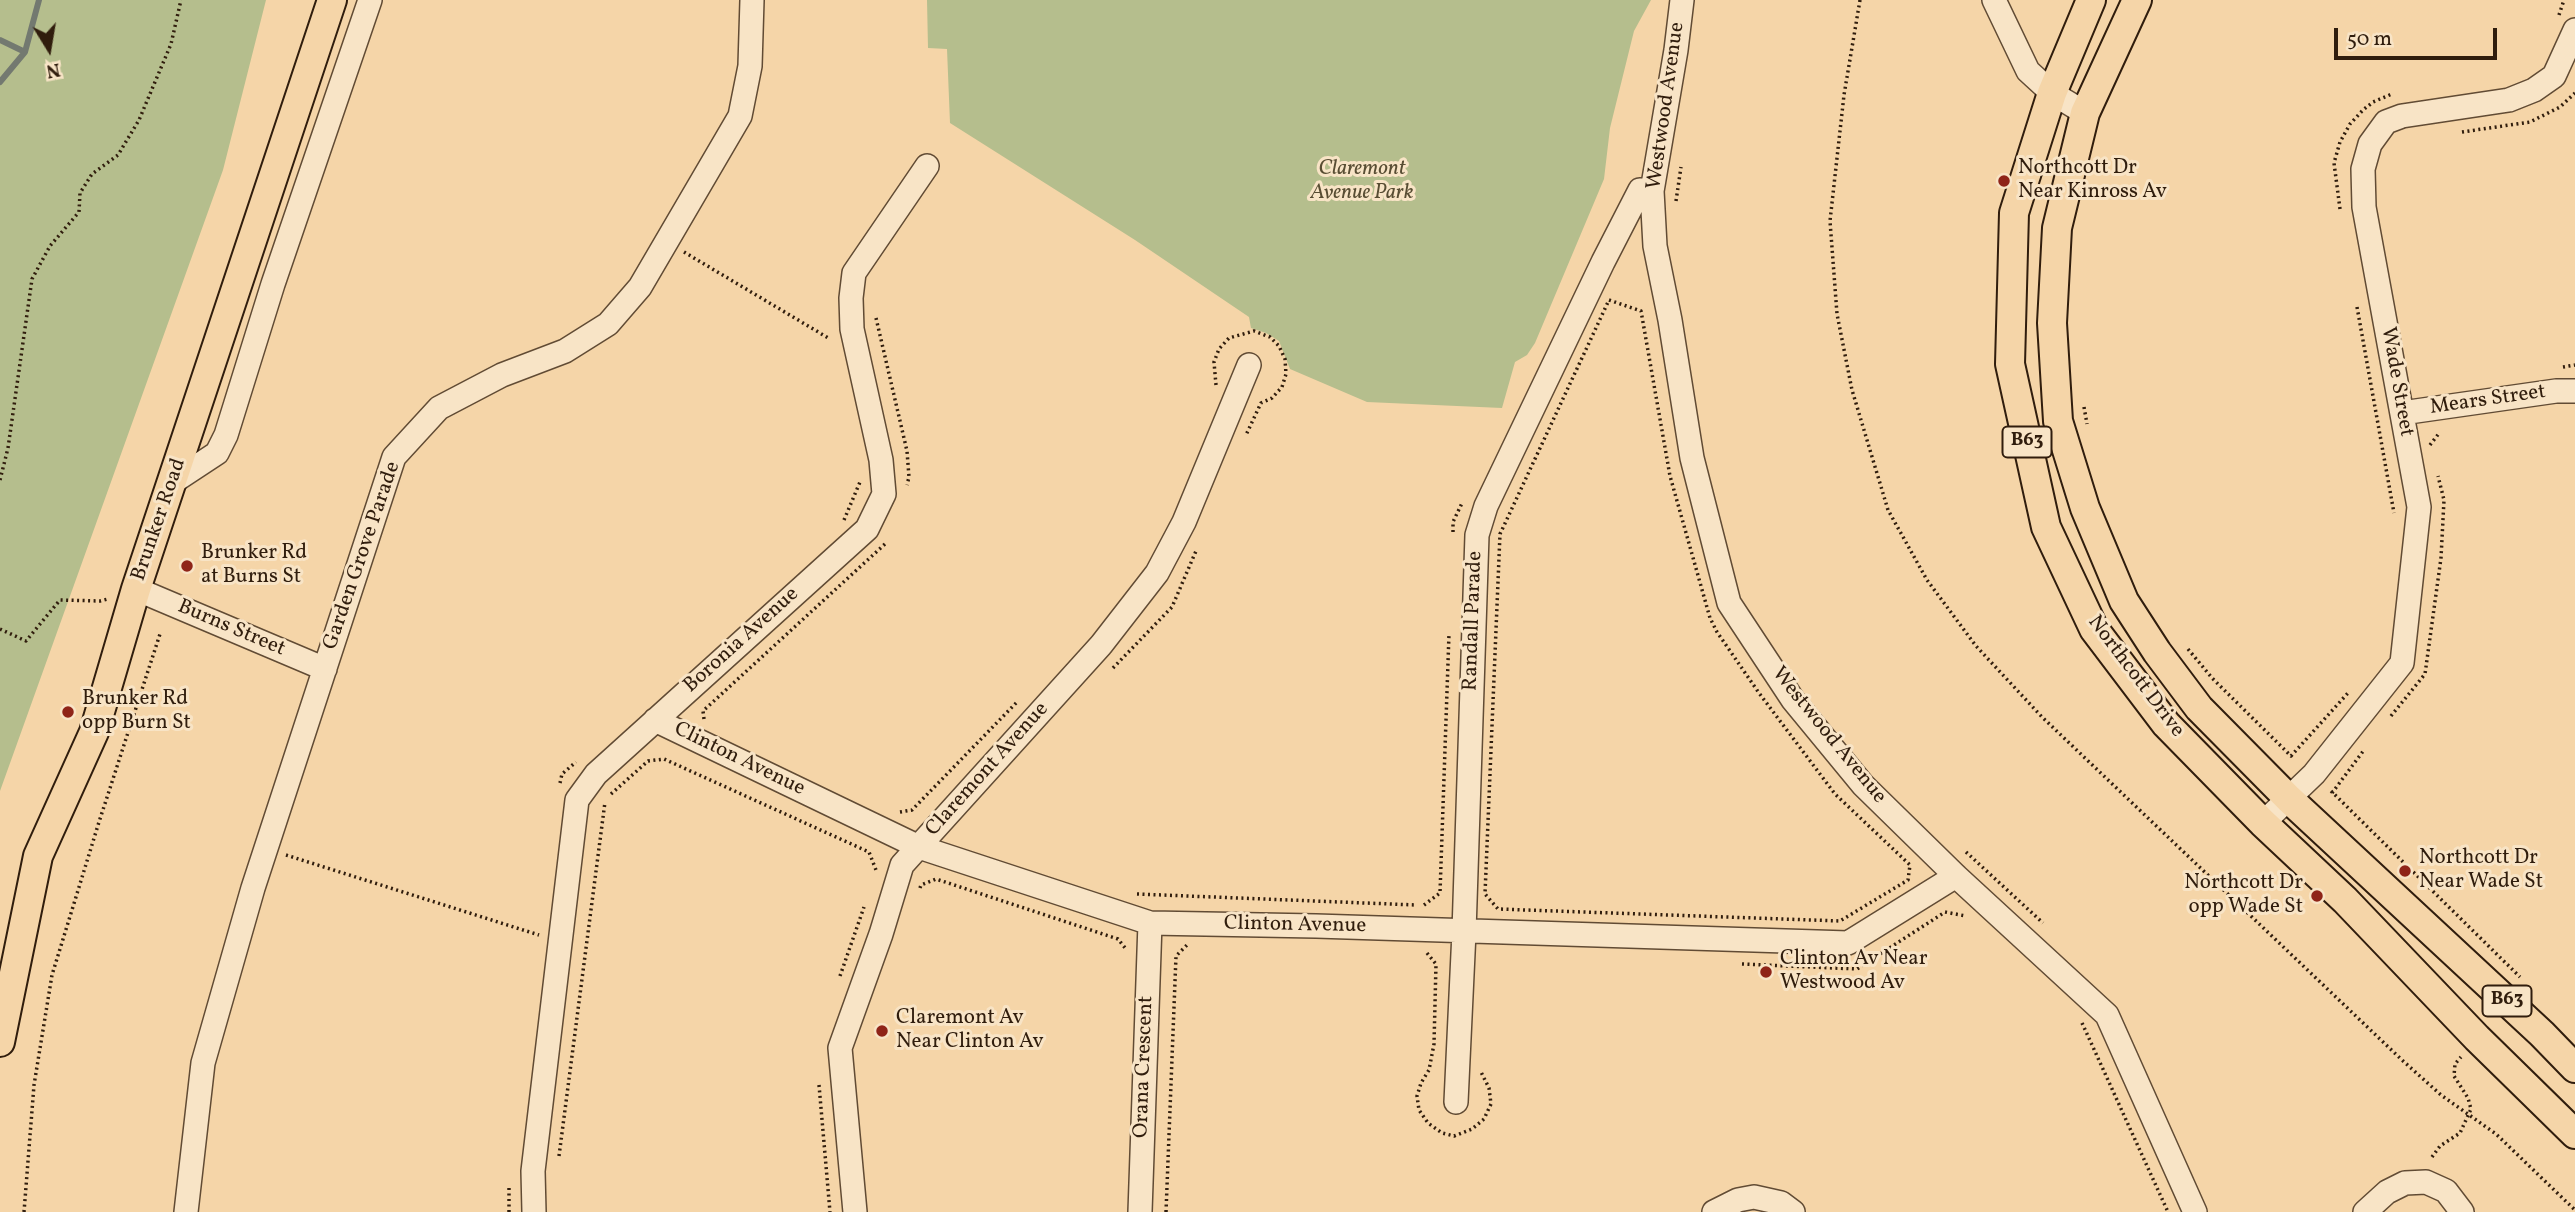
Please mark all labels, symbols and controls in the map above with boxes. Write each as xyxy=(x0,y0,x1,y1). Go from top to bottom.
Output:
north arrow xyxy=(14,14,84,84)
scale bar xyxy=(2337,14,2500,58)
street label: Westwood Avenue xyxy=(1643,21,1691,191)
text: 50 m xyxy=(2347,25,2392,54)
text: N xyxy=(44,56,62,84)
place label: Northcott Dr Near Kinross Av xyxy=(2018,156,2167,206)
park label: Claremont Avenue Park xyxy=(1311,157,1413,207)
marker: Northcott Dr Near Kinross Av xyxy=(1996,173,2012,189)
street label: Wade Street xyxy=(2374,325,2418,439)
street label: Mears Street xyxy=(2429,380,2547,422)
road number: B63 xyxy=(2002,426,2052,458)
street label: Brunker Road xyxy=(127,455,193,585)
street label: Garden Grove Parade xyxy=(319,459,407,653)
place label: Brunker Rd at Burns St xyxy=(201,541,307,591)
street label: Randall Parade xyxy=(1459,551,1489,691)
marker: Brunker Rd at Burns St xyxy=(179,558,195,574)
street label: Boronia Avenue xyxy=(679,583,805,699)
street label: Burns Street xyxy=(173,595,289,663)
street label: Northcott Drive xyxy=(2081,611,2189,743)
street label: Westwood Avenue xyxy=(1765,662,1891,810)
place label: Brunker Rd opp Burn St xyxy=(82,687,191,737)
street label: Claremont Avenue xyxy=(921,698,1055,842)
marker: Brunker Rd opp Burn St xyxy=(60,704,76,720)
street label: Clinton Avenue xyxy=(669,717,809,803)
place label: Northcott Dr Near Wade St xyxy=(2419,846,2543,896)
marker: Northcott Dr Near Wade St xyxy=(2397,863,2413,879)
place label: Northcott Dr opp Wade St xyxy=(2184,871,2303,921)
marker: Northcott Dr opp Wade St xyxy=(2309,888,2325,904)
street label: Clinton Avenue xyxy=(1223,912,1367,940)
place label: Clinton Av Near Westwood Av xyxy=(1780,947,1928,997)
marker: Clinton Av Near Westwood Av xyxy=(1758,964,1774,980)
road number: B63 xyxy=(2482,986,2532,1016)
street label: Orana Crescent xyxy=(1130,995,1160,1139)
place label: Claremont Av Near Clinton Av xyxy=(896,1006,1044,1056)
marker: Claremont Av Near Clinton Av xyxy=(874,1023,890,1039)

